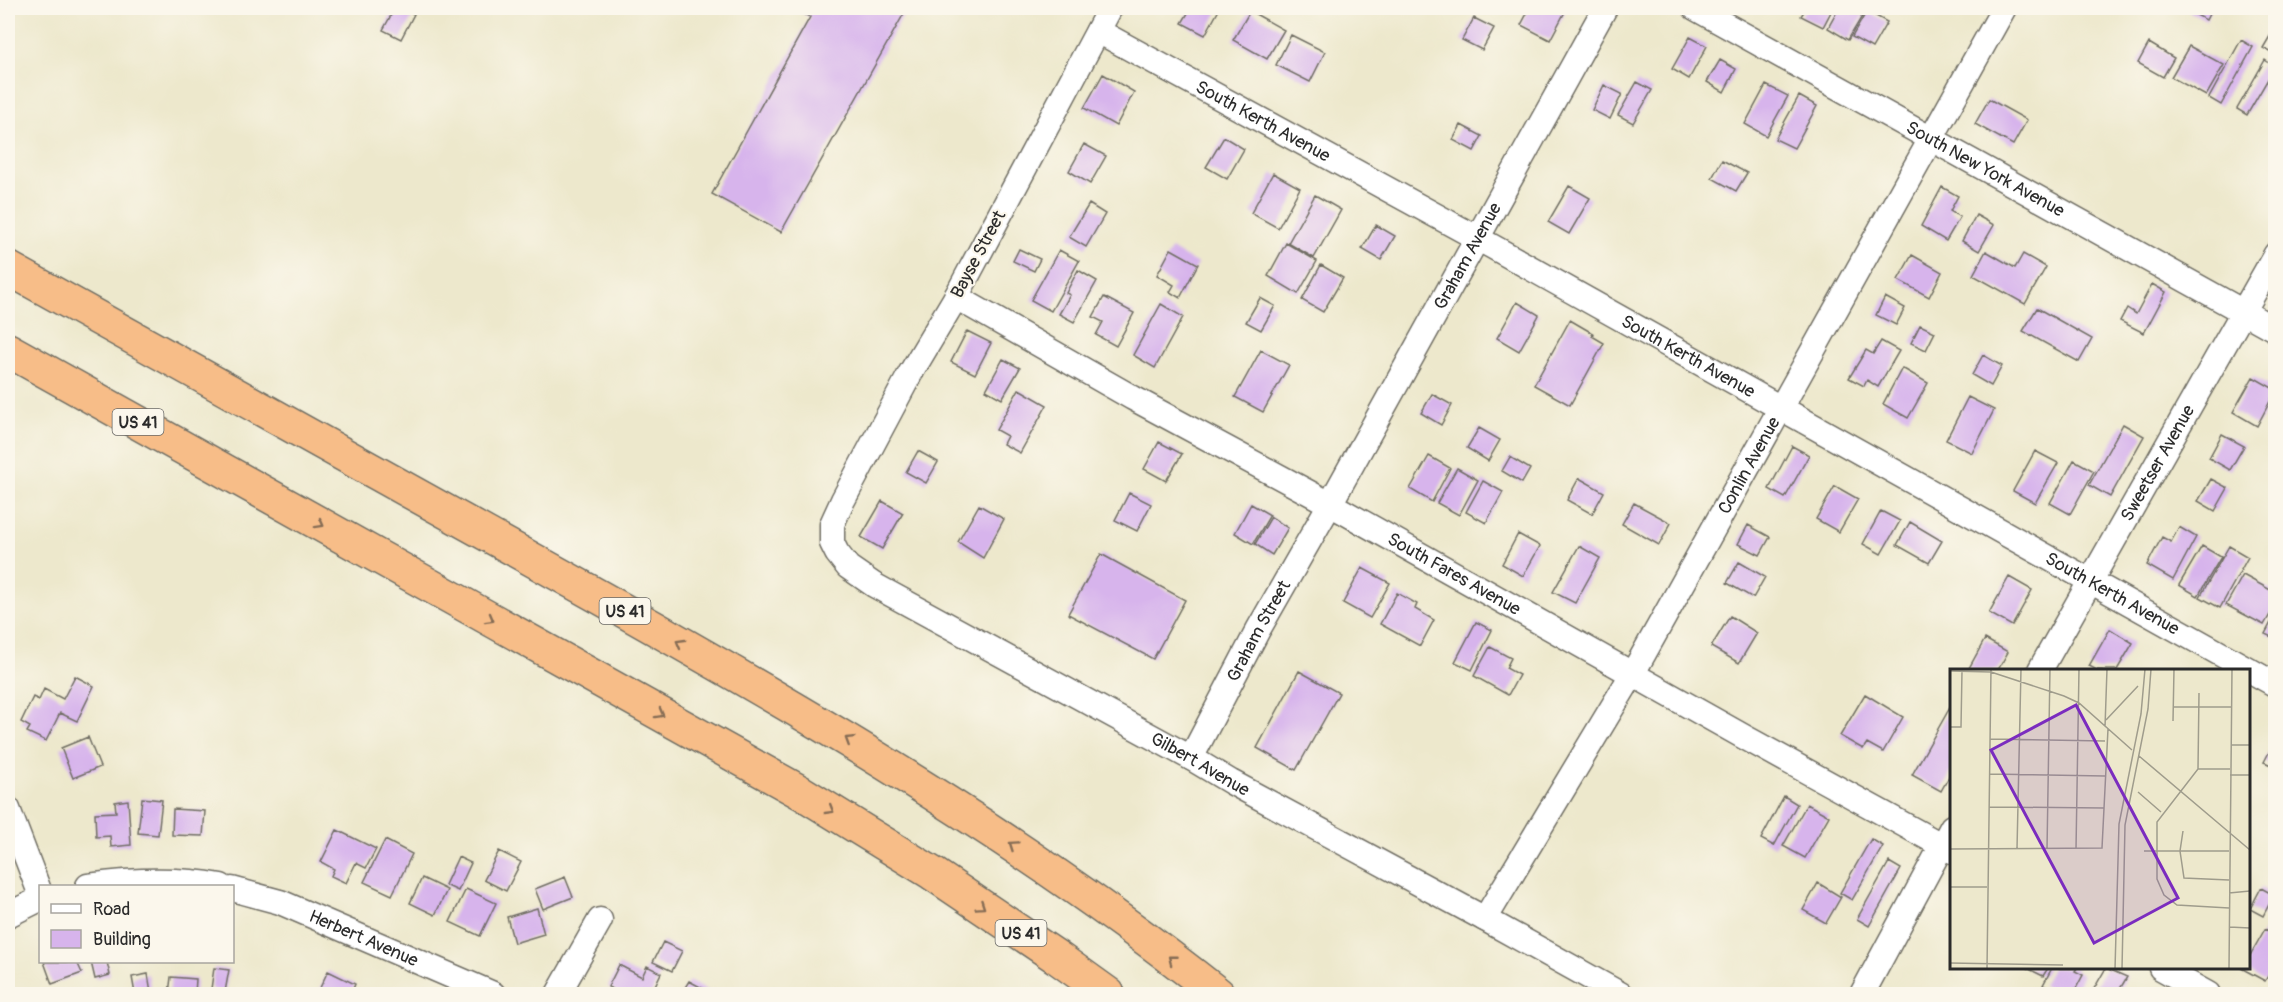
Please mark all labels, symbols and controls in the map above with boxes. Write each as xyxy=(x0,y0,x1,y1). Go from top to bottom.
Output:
street label: South Kerth Avenue xyxy=(1191,76,1334,168)
street label: South New York Avenue xyxy=(1902,116,2069,223)
street label: Graham Avenue xyxy=(1429,199,1507,314)
street label: Bayse Street xyxy=(946,206,1011,302)
street label: South Kerth Avenue xyxy=(1617,310,1759,403)
street label: Sweetser Avenue xyxy=(2116,401,2200,526)
road number: US 41 xyxy=(112,409,164,435)
street label: Conlin Avenue xyxy=(1713,413,1786,518)
one-way arrow xyxy=(314,516,324,528)
street label: South Fares Avenue xyxy=(1383,528,1525,621)
street label: South Kerth Avenue xyxy=(2041,547,2183,641)
street label: Graham Street xyxy=(1222,576,1296,686)
road number: US 41 xyxy=(600,598,650,624)
one-way arrow xyxy=(484,612,494,623)
one-way arrow xyxy=(676,638,686,650)
inset map xyxy=(1950,669,2250,969)
one-way arrow xyxy=(654,707,664,718)
street label: Gilbert Avenue xyxy=(1147,727,1253,802)
one-way arrow xyxy=(845,735,855,747)
one-way arrow xyxy=(824,803,834,814)
one-way arrow xyxy=(1009,841,1020,852)
legend xyxy=(39,885,234,963)
text: Road xyxy=(93,898,130,921)
one-way arrow xyxy=(974,899,985,910)
street label: Herbert Avenue xyxy=(305,905,422,972)
road number: US 41 xyxy=(996,920,1046,946)
text: Building xyxy=(93,928,151,951)
one-way arrow xyxy=(1168,955,1179,966)

